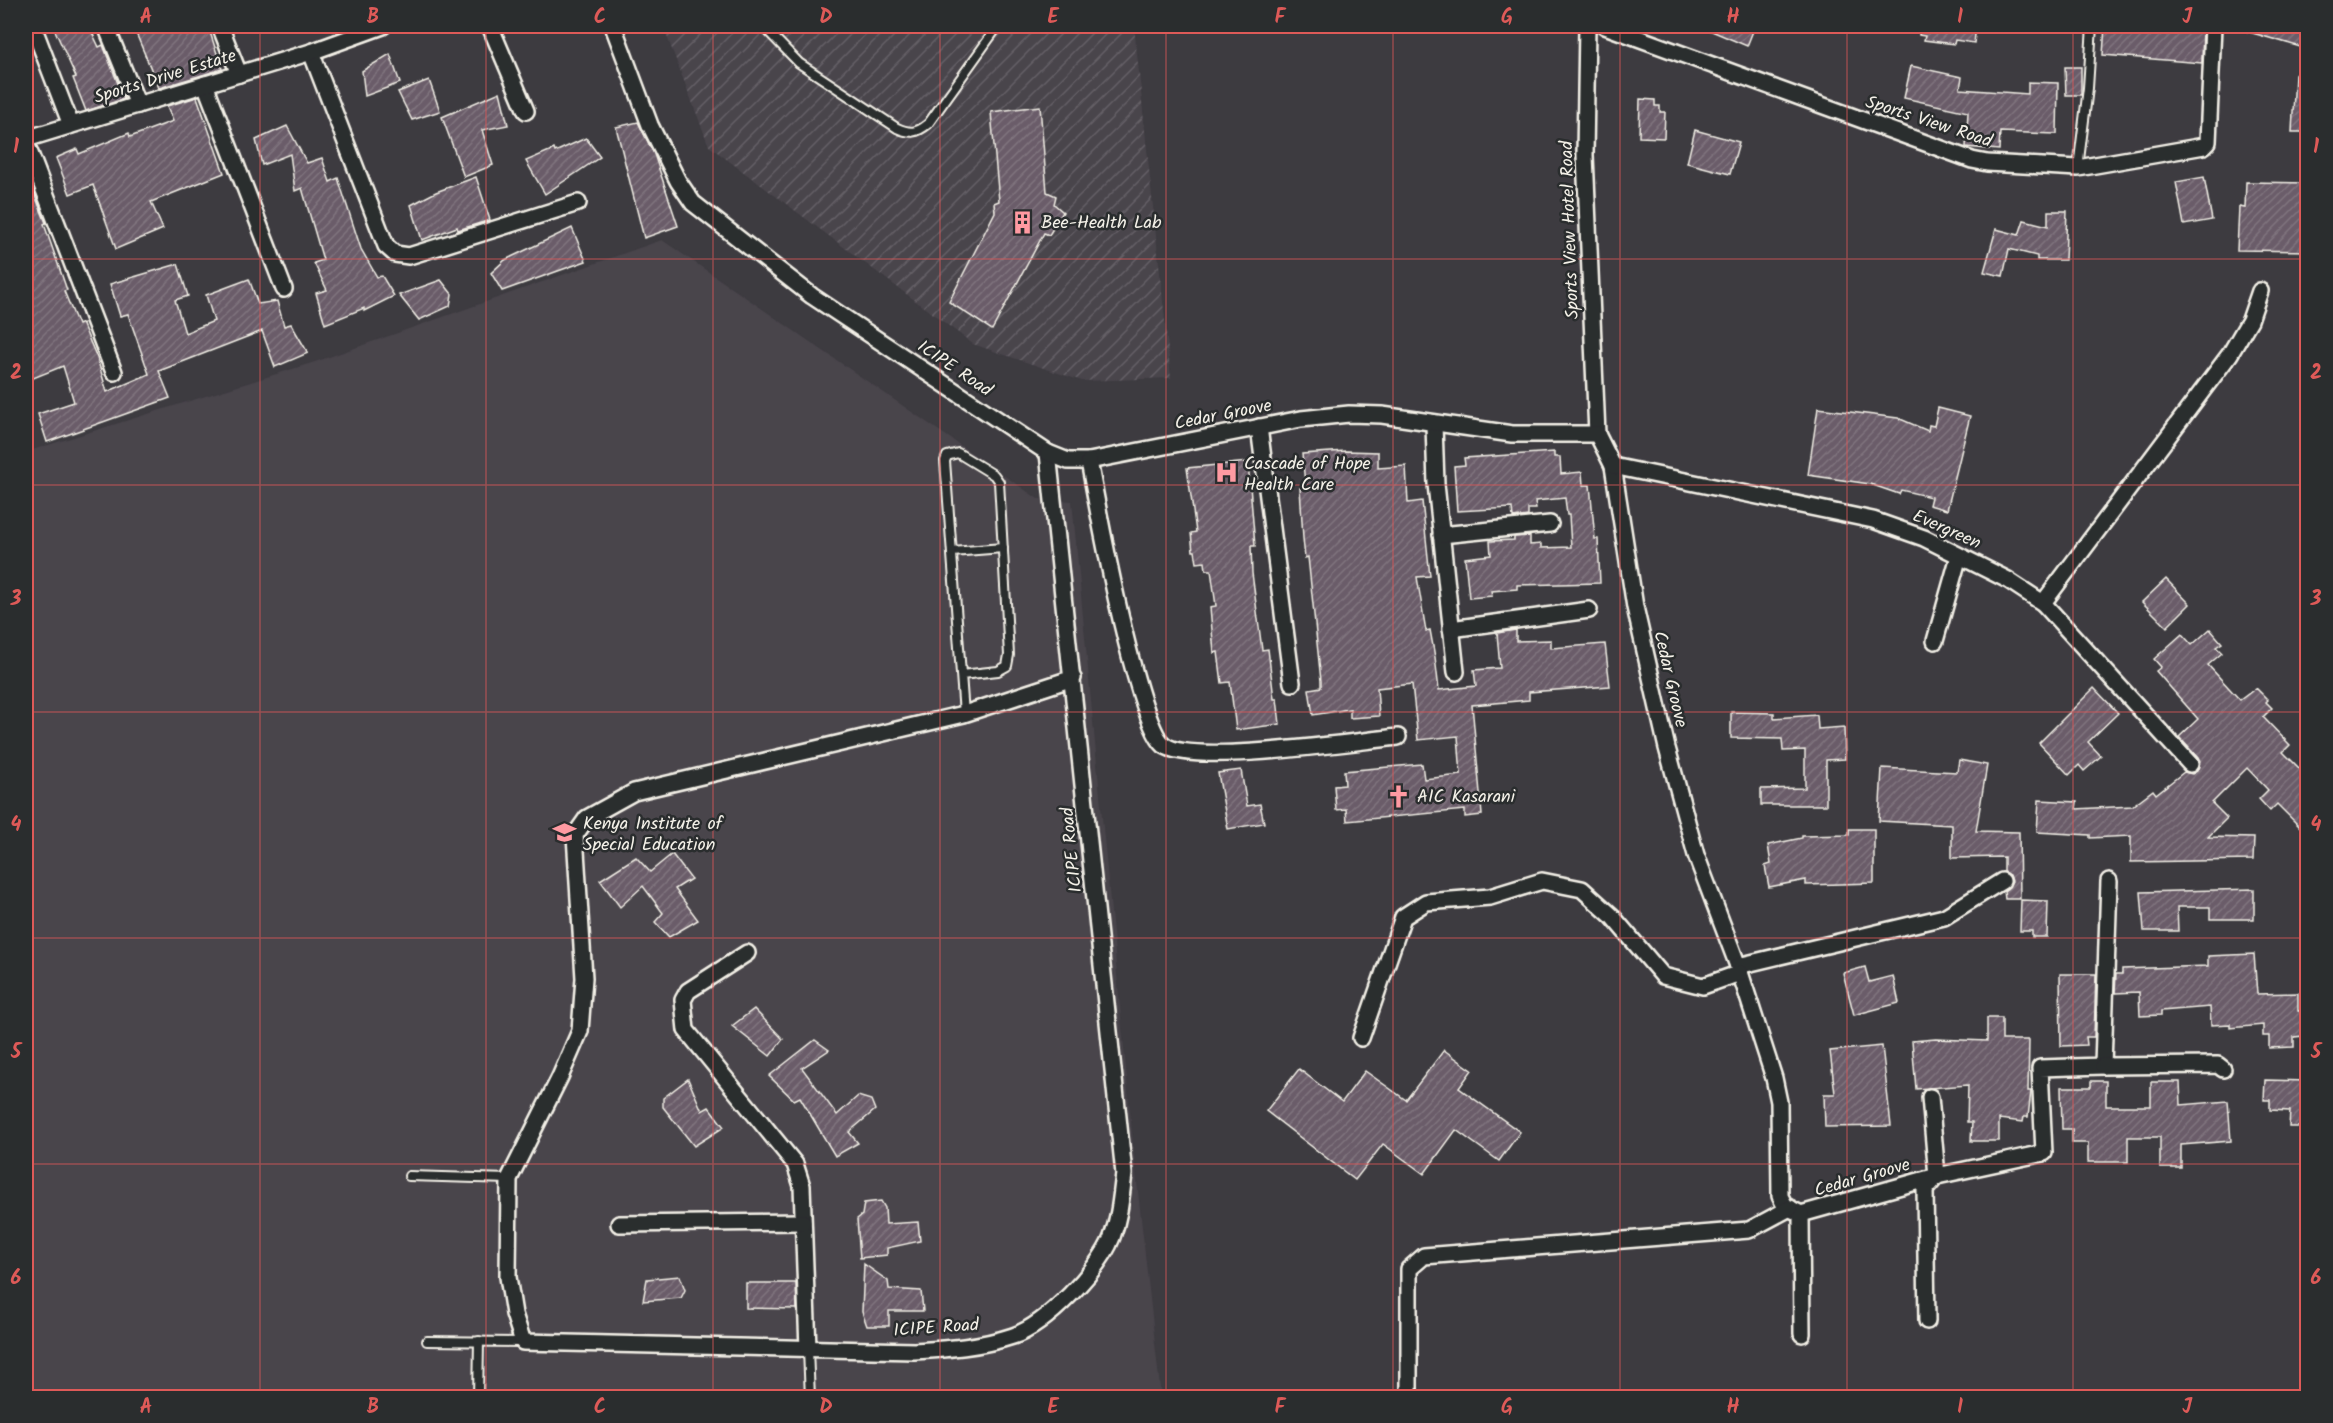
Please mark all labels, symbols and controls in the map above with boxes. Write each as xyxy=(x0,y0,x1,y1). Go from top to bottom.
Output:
text: A xyxy=(140,2,152,34)
text: B xyxy=(367,2,379,34)
text: C xyxy=(594,2,606,34)
text: D xyxy=(819,2,833,34)
text: E xyxy=(1047,2,1059,34)
text: F xyxy=(1275,2,1287,34)
text: G xyxy=(1501,2,1513,34)
text: H xyxy=(1726,2,1740,34)
text: I xyxy=(1957,2,1963,34)
text: J xyxy=(2182,2,2193,34)
street label: Sports Drive Estate xyxy=(91,42,240,113)
street label: Sports View Road xyxy=(1862,88,1997,157)
text: 1 xyxy=(13,132,19,164)
text: 1 xyxy=(2313,132,2319,164)
street label: Sports View Hotel Road xyxy=(1553,139,1588,320)
building icon: Bee-Health Lab xyxy=(1010,209,1036,235)
place label: Bee-Health Lab xyxy=(1041,209,1162,238)
street label: ICIPE Road xyxy=(911,333,999,406)
text: 2 xyxy=(10,358,22,390)
text: 2 xyxy=(2310,358,2322,390)
street label: Cedar Groove xyxy=(1172,392,1274,439)
place label: Cascade of Hope Health Care xyxy=(1244,450,1371,500)
hospital icon: Cascade of Hope Health Care xyxy=(1213,460,1239,486)
street label: Evergreen xyxy=(1907,502,1985,558)
text: 3 xyxy=(10,584,22,616)
text: 3 xyxy=(2310,584,2322,616)
street label: Cedar Groove xyxy=(1644,628,1695,731)
church icon: AIC Kasarani xyxy=(1386,783,1412,809)
place label: AIC Kasarani xyxy=(1417,783,1516,812)
street label: ICIPE Road xyxy=(1053,805,1091,894)
text: 4 xyxy=(11,810,22,842)
place label: Kenya Institute of Special Education xyxy=(583,810,725,860)
text: 4 xyxy=(2311,810,2322,842)
school or university icon: Kenya Institute of Special Education xyxy=(552,820,578,846)
text: 5 xyxy=(10,1037,23,1069)
text: 5 xyxy=(2310,1037,2323,1069)
street label: Cedar Groove xyxy=(1811,1151,1914,1206)
text: 6 xyxy=(11,1263,22,1295)
text: 6 xyxy=(2311,1263,2322,1295)
street label: ICIPE Road xyxy=(892,1311,981,1346)
text: A xyxy=(140,1392,152,1423)
text: B xyxy=(367,1392,379,1423)
text: C xyxy=(594,1392,606,1423)
text: D xyxy=(819,1392,833,1423)
text: E xyxy=(1047,1392,1059,1423)
text: F xyxy=(1275,1392,1287,1423)
text: G xyxy=(1501,1392,1513,1423)
text: H xyxy=(1726,1392,1740,1423)
text: I xyxy=(1957,1392,1963,1423)
text: J xyxy=(2182,1392,2193,1423)

